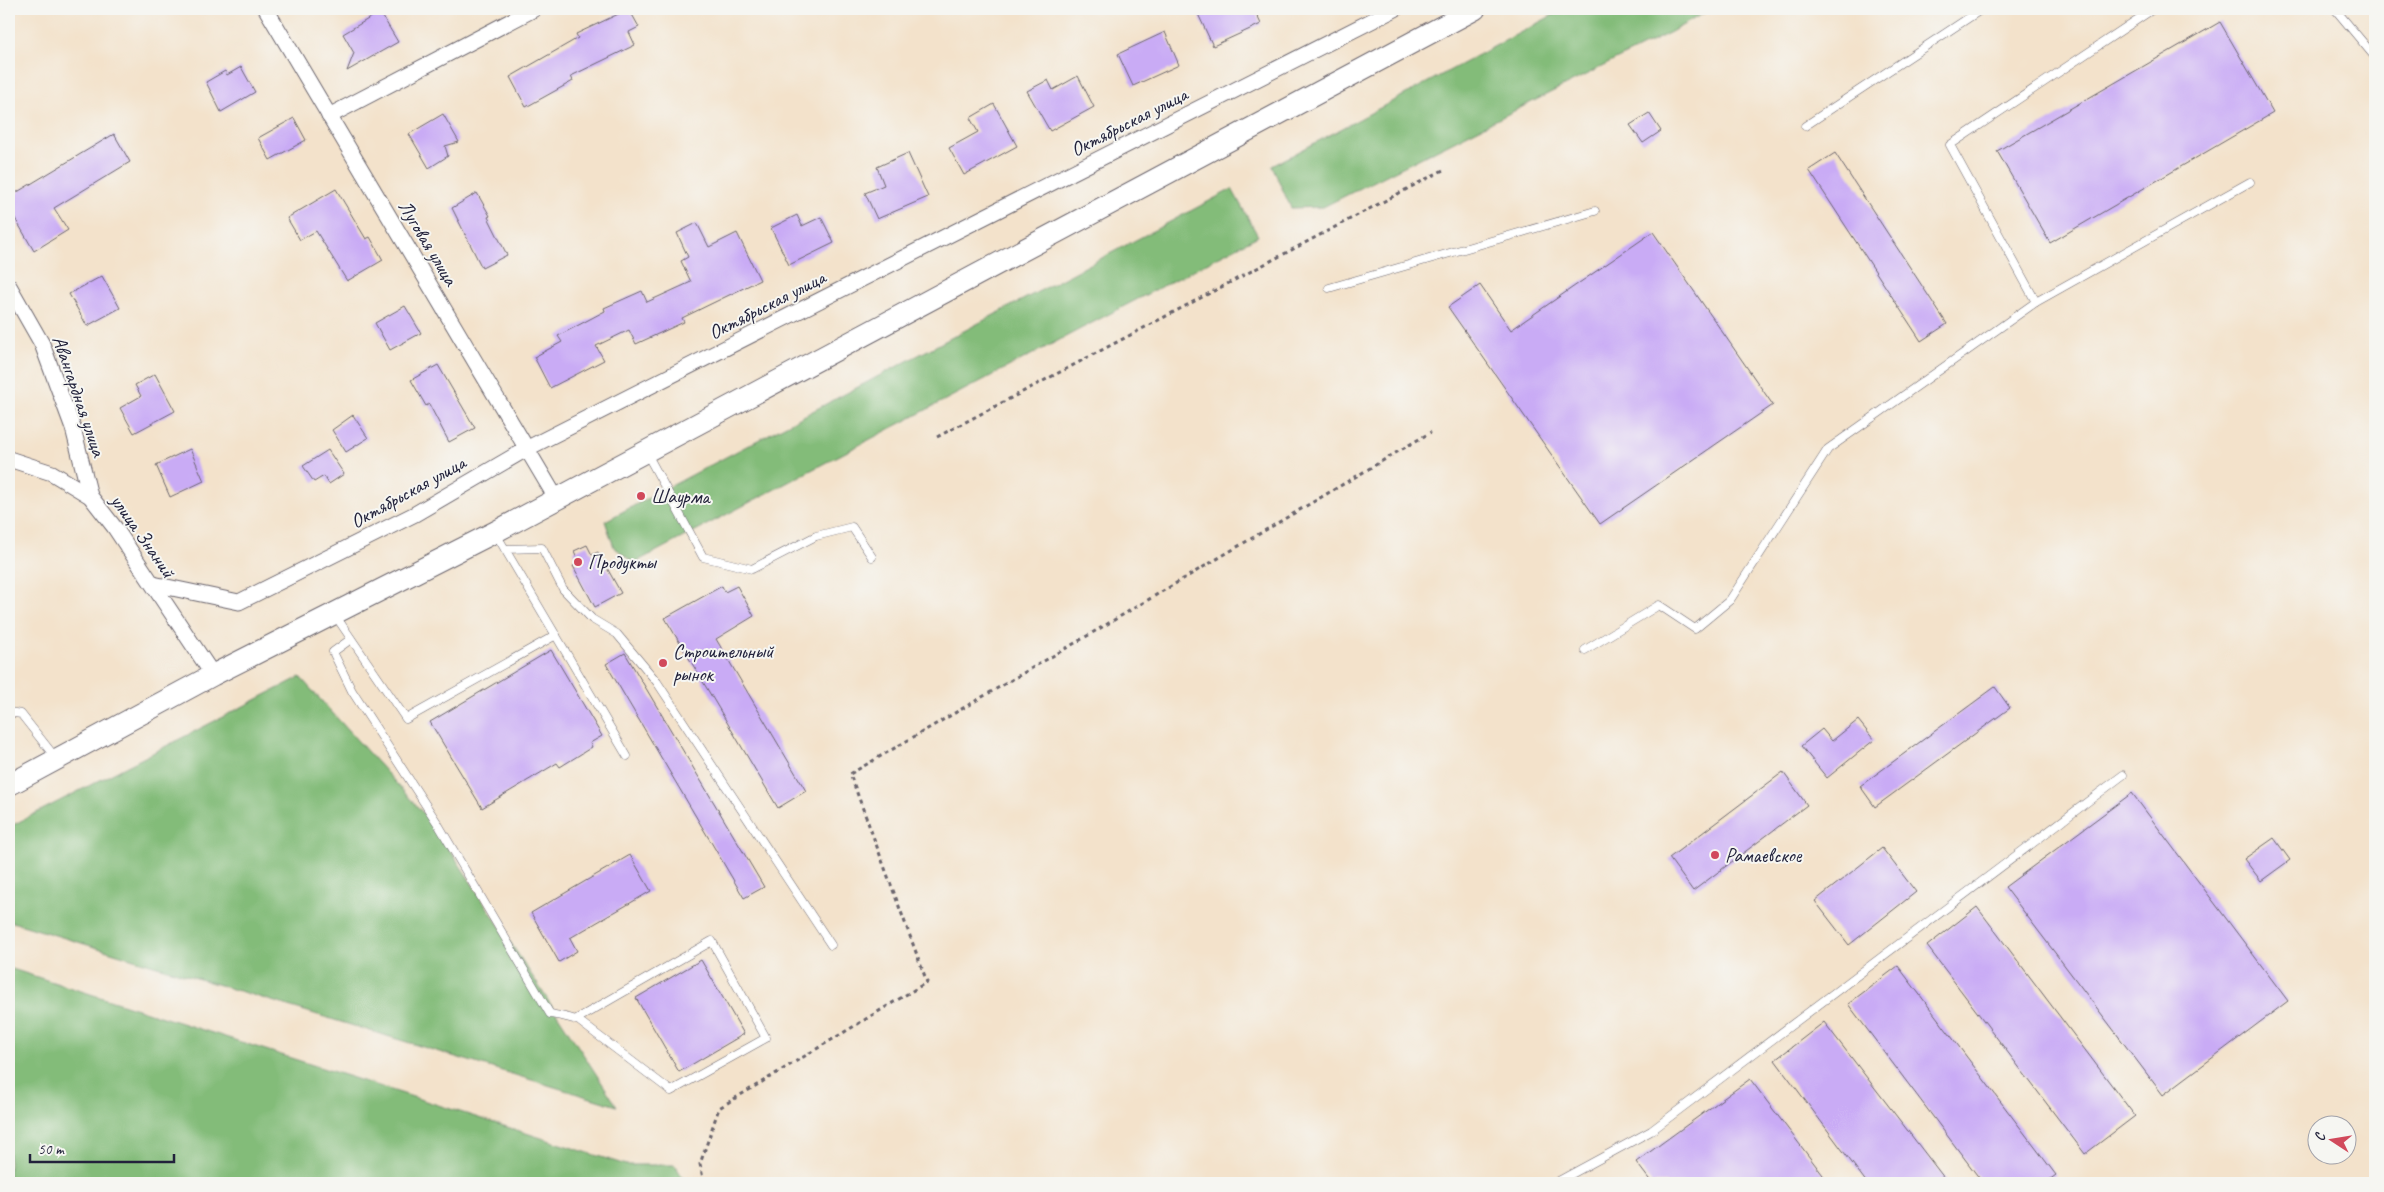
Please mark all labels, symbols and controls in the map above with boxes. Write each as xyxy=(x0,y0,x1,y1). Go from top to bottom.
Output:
street label: Октябрьская улица xyxy=(1066,81,1193,162)
street label: Луговая улица xyxy=(393,196,464,291)
street label: Октябрьская улица xyxy=(704,264,831,345)
street label: Авангардная улица xyxy=(47,332,112,461)
street label: Октябрьская улица xyxy=(346,449,472,534)
place label: Шаурма xyxy=(651,484,711,509)
street label: улица Знаний xyxy=(104,488,182,584)
marker: Шаурма xyxy=(635,490,647,502)
place label: Продукты xyxy=(588,550,657,575)
marker: Продукты xyxy=(572,556,584,568)
place label: Строительный рынок xyxy=(673,639,775,687)
marker: Строительный рынок xyxy=(657,657,669,669)
place label: Рамаевское xyxy=(1725,843,1803,868)
marker: Рамаевское xyxy=(1709,849,1721,861)
north arrow xyxy=(2306,1114,2356,1164)
text: С xyxy=(2311,1130,2329,1143)
scale bar xyxy=(30,1132,174,1164)
text: 50 m xyxy=(38,1140,65,1159)

